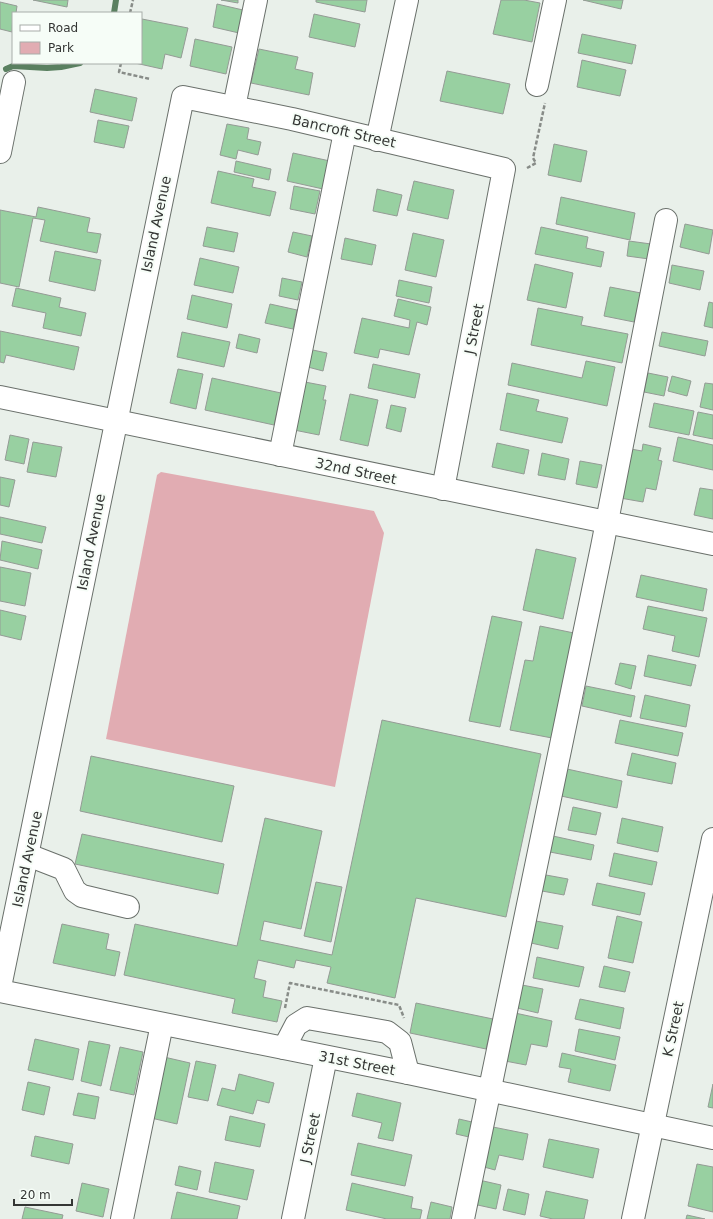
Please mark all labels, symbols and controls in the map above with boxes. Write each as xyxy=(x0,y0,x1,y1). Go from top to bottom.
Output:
legend xyxy=(12,12,142,64)
text: Road xyxy=(48,21,78,35)
text: Park xyxy=(48,41,74,55)
street label: Bancroft Street xyxy=(291,111,398,151)
street label: Island Avenue xyxy=(138,174,174,274)
street label: J Street xyxy=(461,302,487,357)
street label: 32nd Street xyxy=(314,455,399,488)
street label: Island Avenue xyxy=(74,492,108,592)
street label: Island Avenue xyxy=(9,809,45,909)
street label: K Street xyxy=(659,999,687,1058)
street label: 31st Street xyxy=(317,1048,397,1078)
street label: J Street xyxy=(297,1111,323,1166)
scale bar xyxy=(14,1181,72,1207)
text: 20 m xyxy=(20,1188,51,1202)

